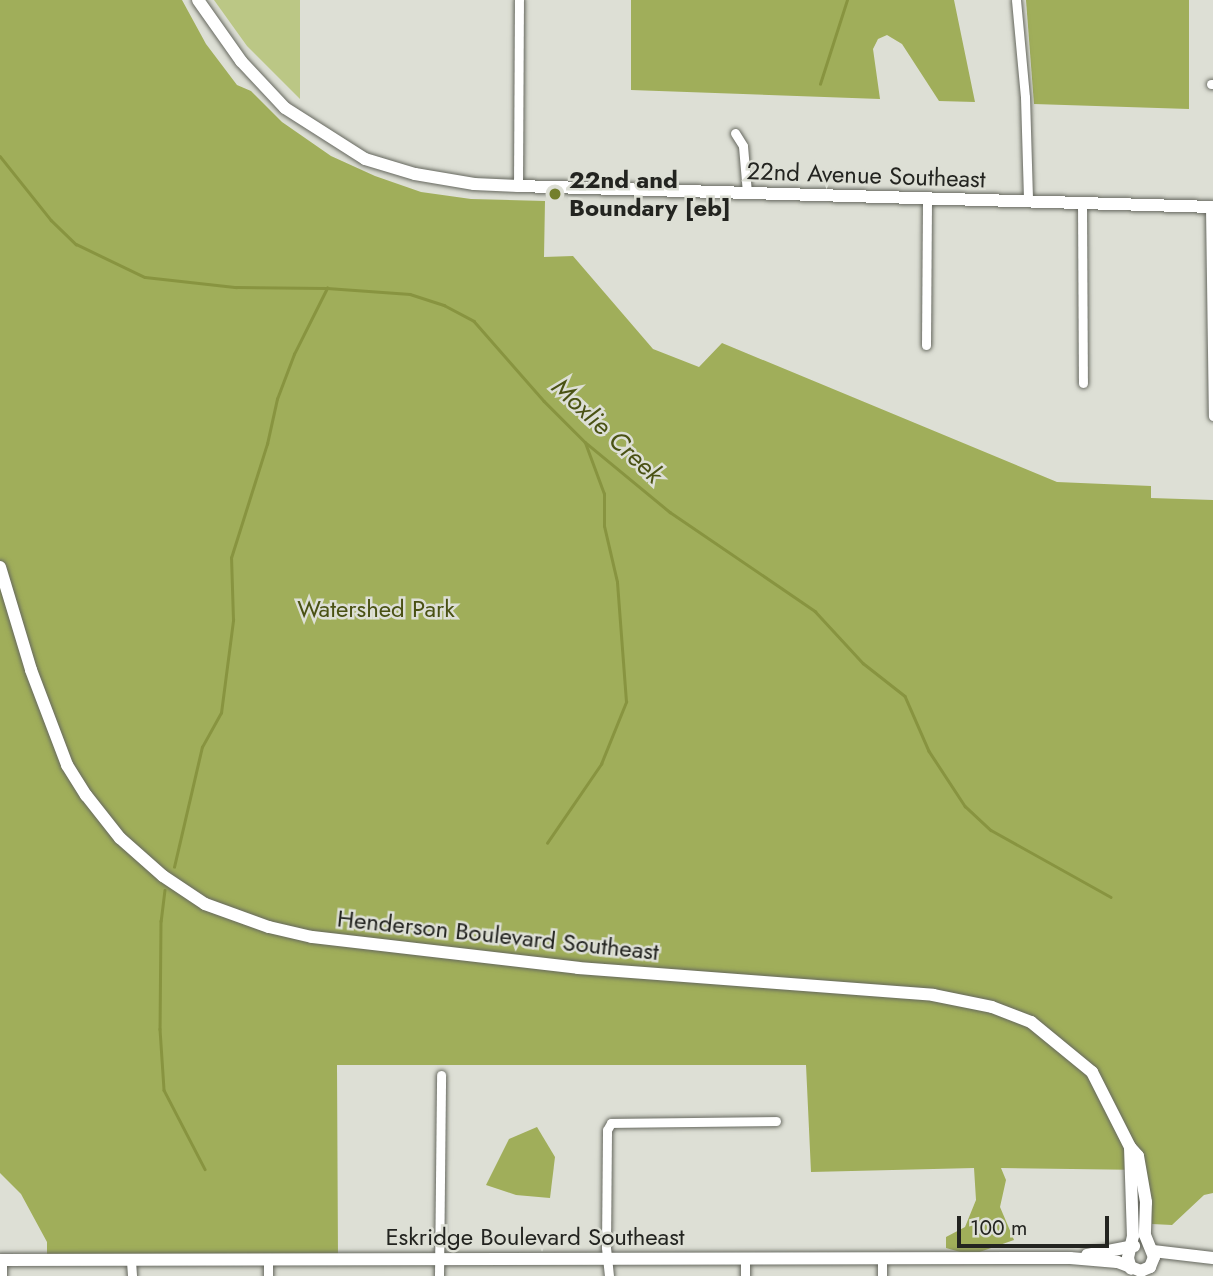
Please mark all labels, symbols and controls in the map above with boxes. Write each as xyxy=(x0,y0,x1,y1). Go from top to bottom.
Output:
street label: 22nd Avenue Southeast xyxy=(746,156,986,194)
place label: 22nd and Boundary [eb] xyxy=(569,166,731,222)
marker: 22nd and Boundary [eb] xyxy=(547,186,563,202)
water label: Moxlie Creek xyxy=(545,372,669,490)
park label: Watershed Park xyxy=(297,595,455,623)
street label: Henderson Boulevard Southeast xyxy=(336,904,660,966)
scale bar xyxy=(961,1202,1113,1246)
text: 100 m xyxy=(970,1213,1027,1243)
street label: Eskridge Boulevard Southeast xyxy=(385,1223,685,1251)

